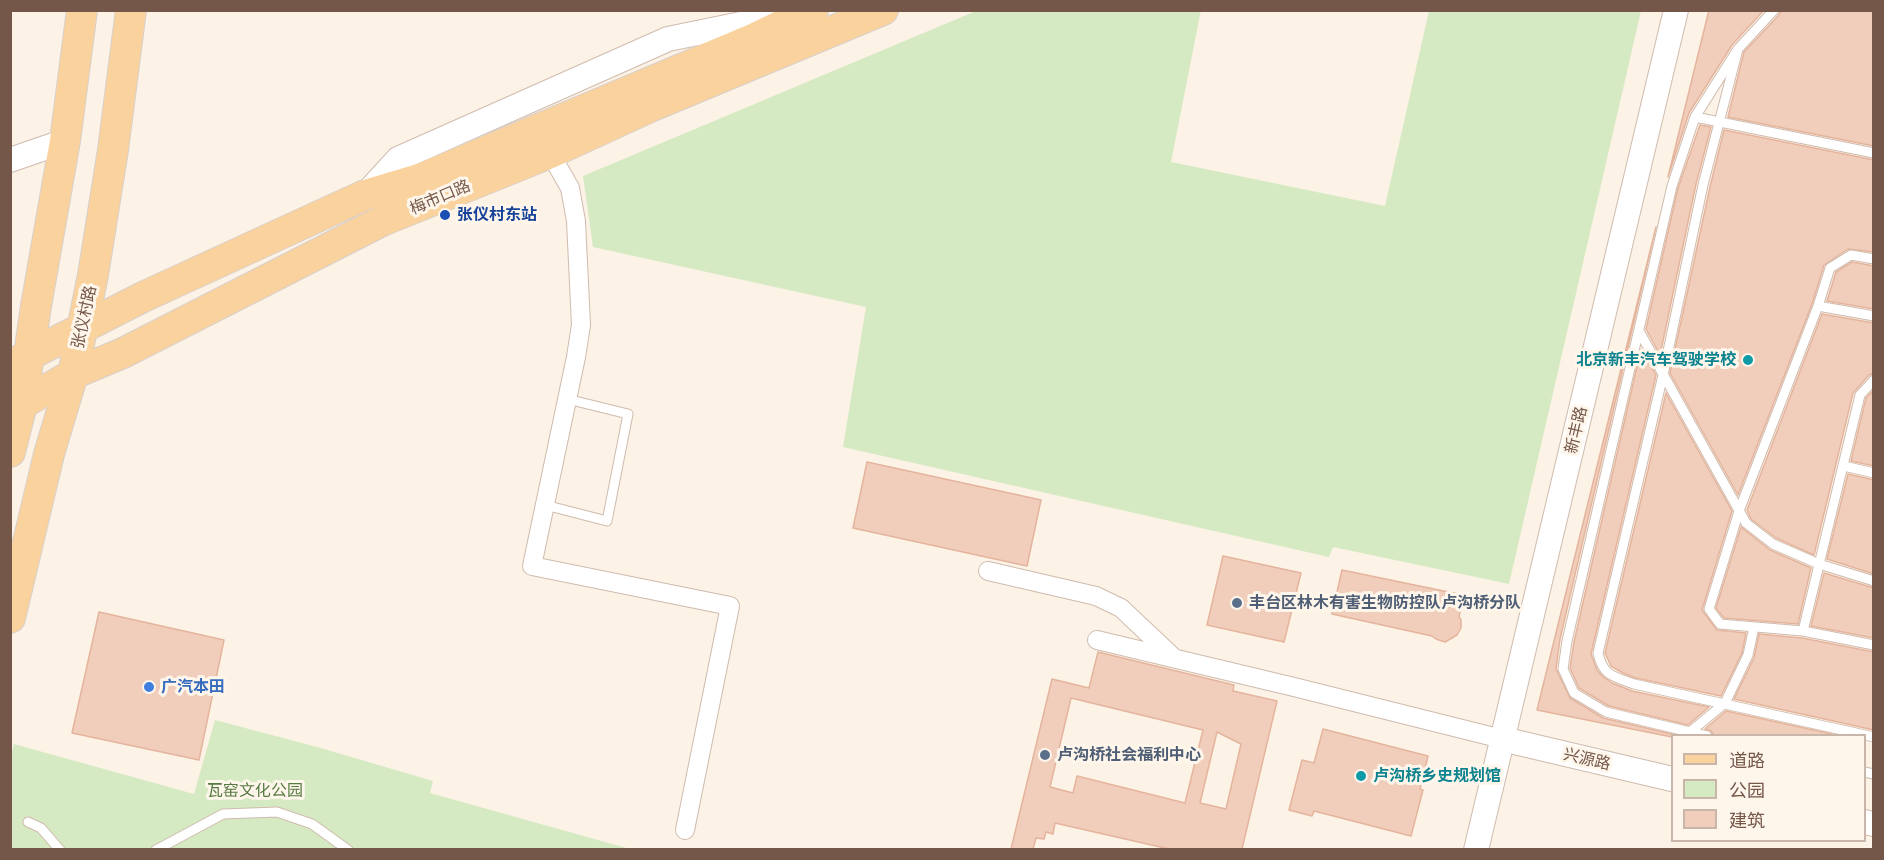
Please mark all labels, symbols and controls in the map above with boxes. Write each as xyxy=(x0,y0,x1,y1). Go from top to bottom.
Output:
street label: 梅市口路 xyxy=(407,176,473,218)
place label: 张仪村东站 xyxy=(457,205,537,225)
marker: 张仪村东站 xyxy=(438,208,452,222)
street label: 张仪村路 xyxy=(68,284,100,350)
place label: 北京新丰汽车驾驶学校 xyxy=(1576,350,1736,370)
marker: 北京新丰汽车驾驶学校 xyxy=(1741,353,1755,367)
street label: 新丰路 xyxy=(1561,404,1591,456)
place label: 丰台区林木有害生物防控队卢沟桥分队 xyxy=(1249,593,1521,613)
marker: 丰台区林木有害生物防控队卢沟桥分队 xyxy=(1230,596,1244,610)
place label: 广汽本田 xyxy=(161,677,225,697)
marker: 广汽本田 xyxy=(142,680,156,694)
legend xyxy=(1671,734,1866,842)
street label: 兴源路 xyxy=(1561,744,1613,774)
place label: 卢沟桥社会福利中心 xyxy=(1057,745,1201,765)
marker: 卢沟桥社会福利中心 xyxy=(1038,748,1052,762)
text: 道路 xyxy=(1729,749,1765,771)
place label: 卢沟桥乡史规划馆 xyxy=(1373,766,1501,786)
marker: 卢沟桥乡史规划馆 xyxy=(1354,769,1368,783)
text: 公园 xyxy=(1729,779,1765,801)
park label: 瓦窑文化公园 xyxy=(207,781,303,801)
text: 建筑 xyxy=(1729,809,1765,831)

